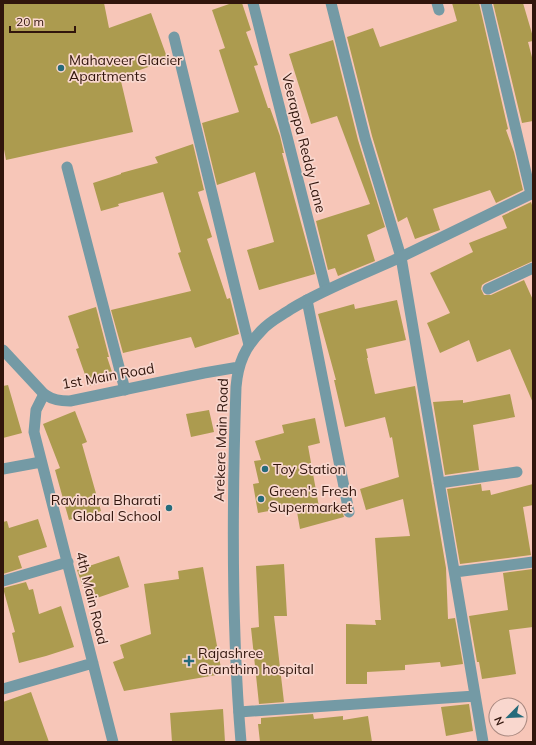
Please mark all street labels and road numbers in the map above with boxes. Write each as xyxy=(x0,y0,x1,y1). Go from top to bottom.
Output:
street label: Veerappa Reddy Lane xyxy=(278,71,330,215)
street label: 1st Main Road xyxy=(60,359,156,393)
street label: Arekere Main Road xyxy=(210,378,232,502)
street label: 4th Main Road xyxy=(72,550,112,646)

